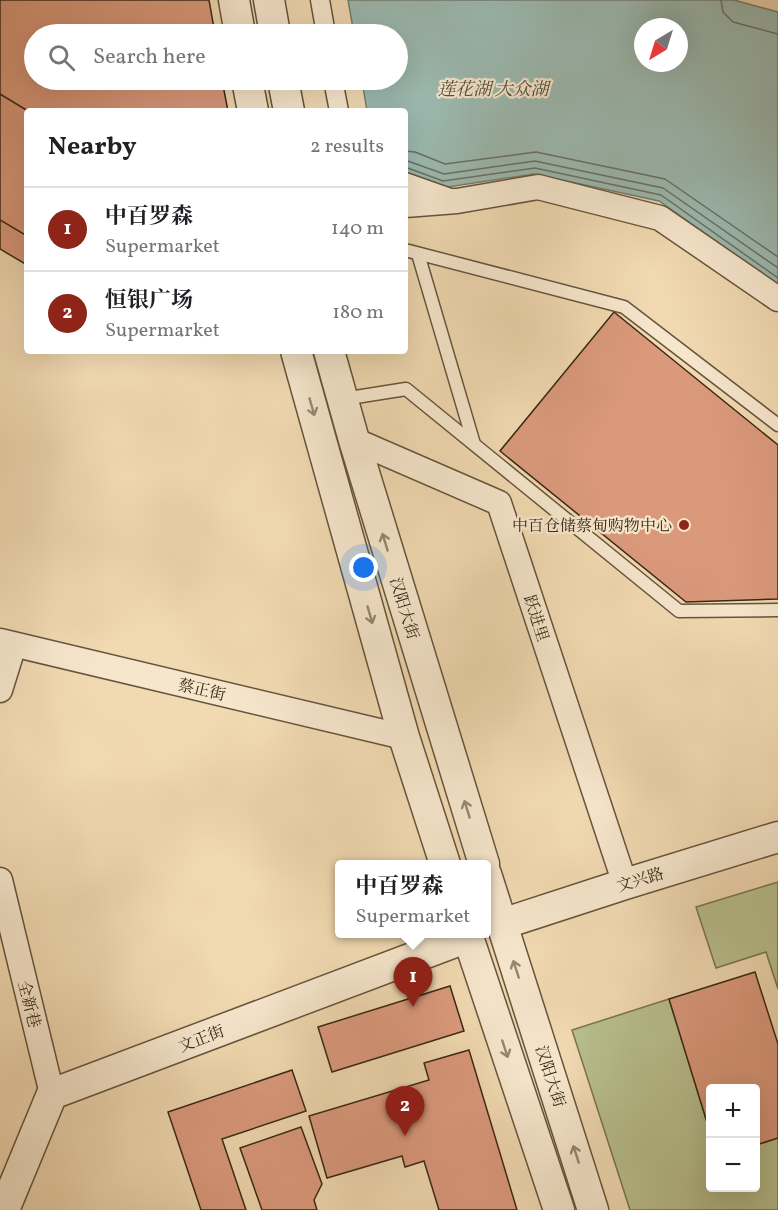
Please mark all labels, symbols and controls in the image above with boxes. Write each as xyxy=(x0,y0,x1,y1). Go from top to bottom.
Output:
north arrow xyxy=(634,18,688,72)
search box xyxy=(24,24,408,90)
icon: search xyxy=(45,41,78,74)
text: Search here xyxy=(93,42,206,73)
water label: 莲花湖 大众湖 xyxy=(437,78,552,103)
text: Nearby xyxy=(48,129,137,165)
text: 2 results xyxy=(310,133,384,161)
text: 中百罗森 xyxy=(105,202,193,233)
text: 1 xyxy=(63,215,72,243)
text: 140 m xyxy=(331,215,384,243)
text: Supermarket xyxy=(105,233,220,261)
text: 恒银广场 xyxy=(105,286,193,317)
text: 2 xyxy=(62,299,73,327)
text: 180 m xyxy=(332,299,384,327)
text: Supermarket xyxy=(105,317,220,345)
one-way arrow xyxy=(307,397,318,416)
place label: 中百仓储蔡甸购物中心 xyxy=(512,516,672,538)
marker: 中百仓储蔡甸购物中心 xyxy=(677,518,691,532)
one-way arrow xyxy=(379,533,390,552)
your location xyxy=(349,553,378,582)
street label: 汉阳大街 xyxy=(383,575,423,642)
street label: 跃进里 xyxy=(517,592,553,645)
one-way arrow xyxy=(365,606,376,625)
street label: 蔡正街 xyxy=(176,675,227,707)
one-way arrow xyxy=(460,800,471,819)
popup xyxy=(335,860,491,938)
street label: 文兴路 xyxy=(614,863,667,898)
text: 中百罗森 xyxy=(356,872,444,903)
text: Supermarket xyxy=(356,903,470,931)
pin: 1 xyxy=(394,958,432,1007)
one-way arrow xyxy=(510,960,521,979)
street label: 全新巷 xyxy=(12,979,45,1030)
street label: 文正街 xyxy=(175,1021,228,1059)
one-way arrow xyxy=(500,1039,511,1058)
street label: 汉阳大街 xyxy=(529,1043,569,1110)
map controls xyxy=(706,1084,760,1192)
button: + xyxy=(706,1084,760,1138)
pin: 2 xyxy=(386,1086,424,1136)
button: − xyxy=(706,1138,760,1192)
one-way arrow xyxy=(569,1145,580,1164)

